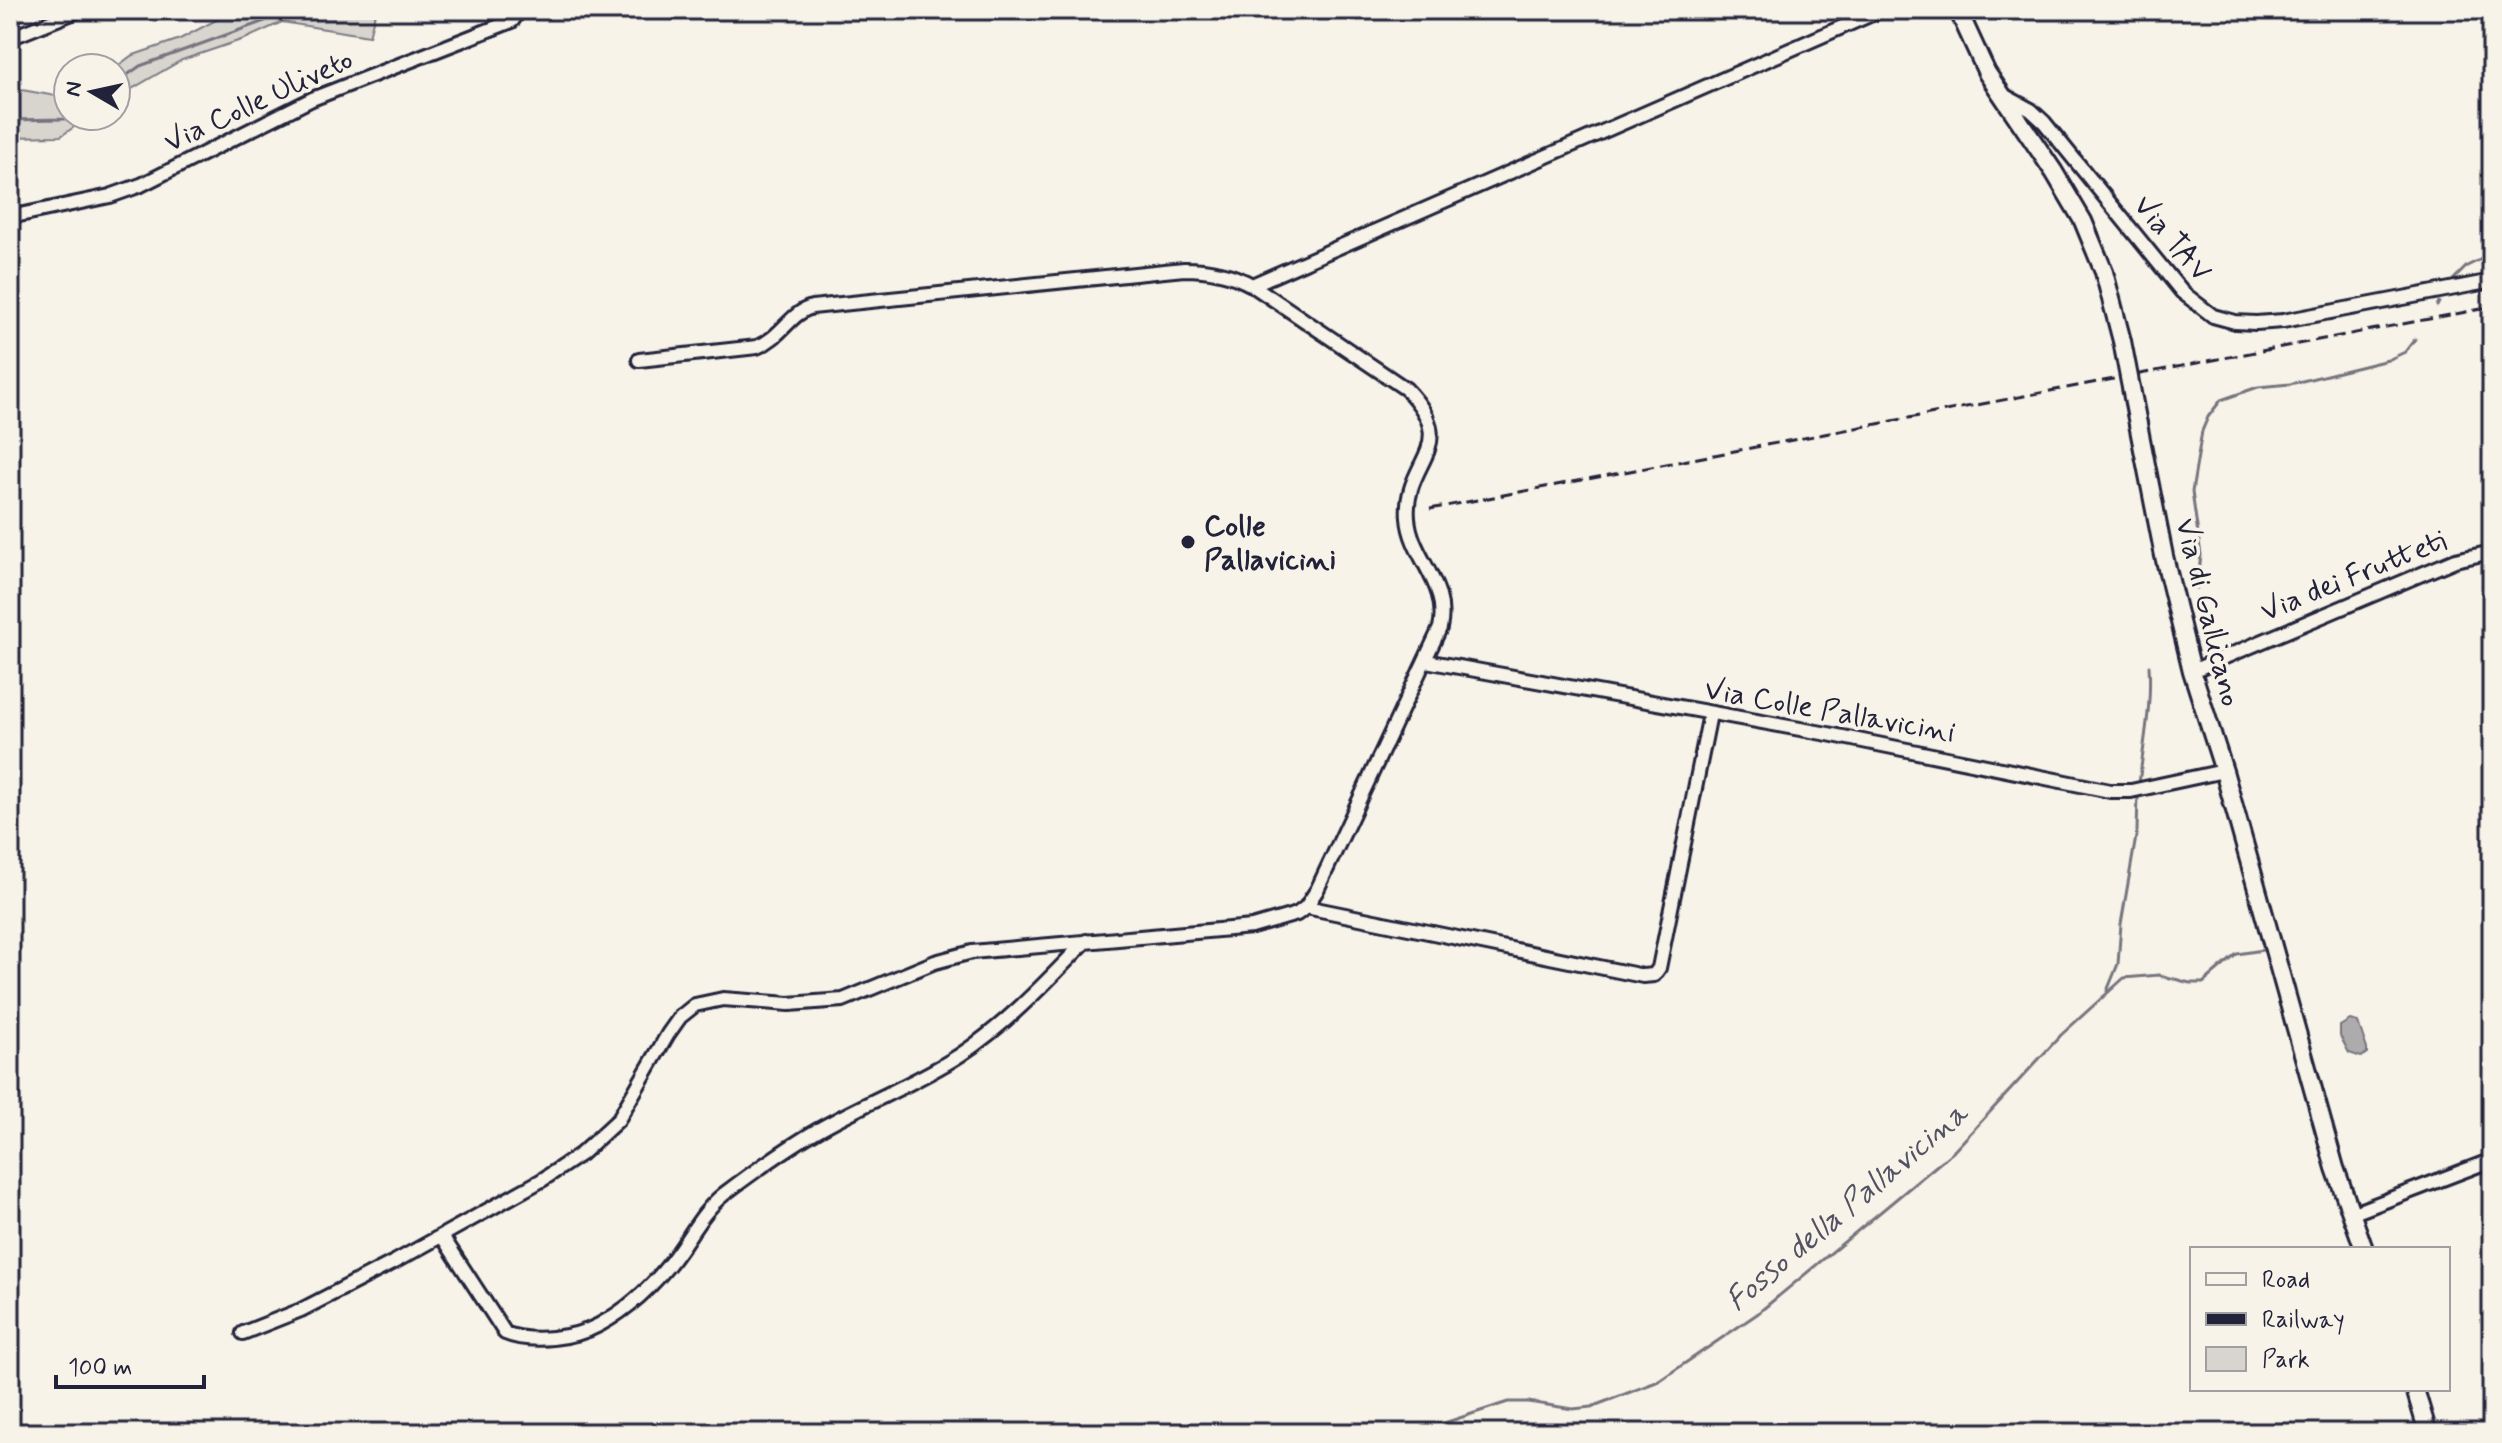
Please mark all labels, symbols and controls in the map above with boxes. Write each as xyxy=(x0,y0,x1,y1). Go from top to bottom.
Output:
street label: Via Colle Uliveto xyxy=(158,41,359,162)
north arrow xyxy=(52,52,132,132)
text: N xyxy=(59,80,89,99)
street label: Via TAV xyxy=(2124,187,2220,291)
place label: Colle Pallavicini xyxy=(1204,507,1336,580)
street label: Via di Gallicano xyxy=(2165,514,2250,710)
street label: Via dei Frutteti xyxy=(2255,521,2452,631)
marker: Colle Pallavicini xyxy=(1179,533,1197,551)
street label: Via Colle Pallavicini xyxy=(1701,670,1958,753)
water label: Fosso della Pallavicina xyxy=(1717,1093,1979,1321)
legend xyxy=(2190,1247,2450,1391)
text: Road xyxy=(2262,1265,2310,1296)
text: Railway xyxy=(2262,1305,2345,1336)
scale bar xyxy=(56,1339,204,1389)
text: Park xyxy=(2262,1345,2310,1376)
text: 100 m xyxy=(68,1353,132,1384)

